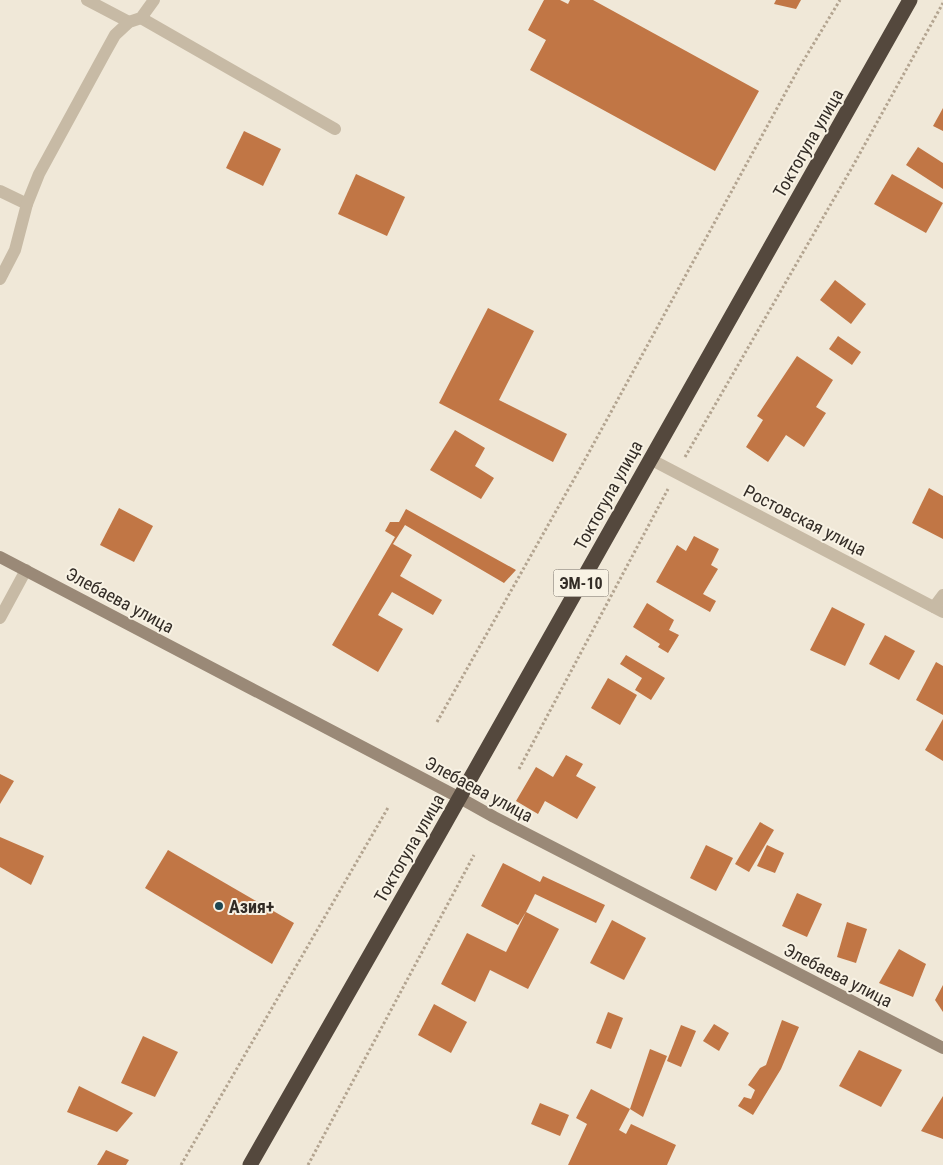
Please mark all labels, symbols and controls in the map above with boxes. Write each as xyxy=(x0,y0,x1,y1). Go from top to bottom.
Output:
street label: Токтогула улица xyxy=(768,85,848,201)
street label: Токтогула улица xyxy=(569,437,647,553)
street label: Ростовская улица xyxy=(740,480,870,560)
street label: Элебаева улица xyxy=(62,563,178,637)
road number: ЭМ-10 xyxy=(554,570,608,596)
street label: Элебаева улица xyxy=(421,752,537,826)
street label: Токтогула улица xyxy=(369,790,449,906)
place label: Aзия+ xyxy=(229,896,274,917)
marker: Aзия+ xyxy=(213,900,225,912)
street label: Элебаева улица xyxy=(780,939,896,1011)

